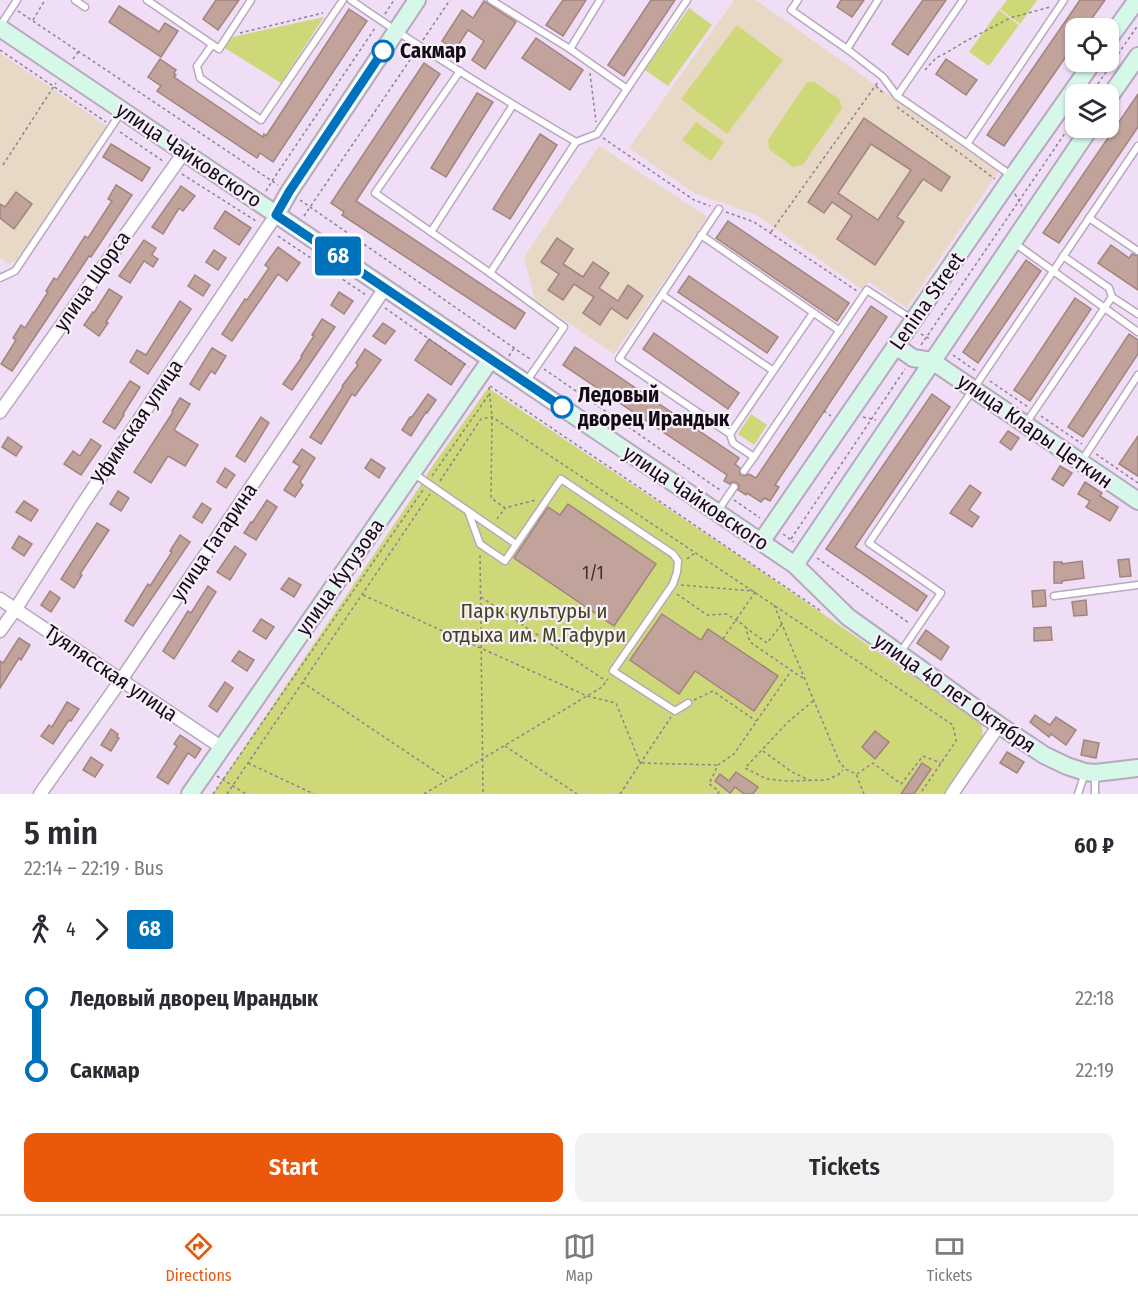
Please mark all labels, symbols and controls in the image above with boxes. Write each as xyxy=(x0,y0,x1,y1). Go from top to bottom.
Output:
map controls xyxy=(1065,18,1119,138)
button: locate xyxy=(1065,18,1119,72)
place label: Сакмар xyxy=(400,38,467,64)
marker: Сакмар xyxy=(372,40,394,62)
button: layers xyxy=(1065,84,1119,138)
street label: улица Чайковского xyxy=(111,97,267,213)
street label: улица Щорса xyxy=(48,226,136,336)
line badge: 68 xyxy=(311,236,365,276)
text: 68 xyxy=(327,243,349,269)
street label: Lenina Street xyxy=(884,247,970,355)
street label: Уфимская улица xyxy=(85,354,188,490)
street label: улица Клары Цеткин xyxy=(952,368,1118,494)
place label: Ледовый дворец Ирандык xyxy=(577,382,730,432)
marker: Ледовый дворец Ирандык xyxy=(551,396,573,418)
street label: улица Чайковского xyxy=(618,440,774,556)
street label: улица Гагарина xyxy=(165,478,263,606)
street label: улица Кутузова xyxy=(290,514,390,640)
house number: 1/1 xyxy=(582,562,604,584)
park label: Парк культуры и отдыха им. М.Гафури xyxy=(442,598,626,648)
street label: Туялясская улица xyxy=(39,619,183,727)
street label: улица 40 лет Октября xyxy=(869,627,1041,759)
text: 5 min xyxy=(24,813,98,853)
text: 60 ₽ xyxy=(1074,832,1114,859)
text: 22:14 – 22:19 · Bus xyxy=(24,856,164,880)
icon: walk xyxy=(24,913,57,946)
icon: forward xyxy=(85,913,118,946)
text: 68 xyxy=(139,916,161,942)
text: 4 xyxy=(66,917,76,941)
text: Ледовый дворец Ирандык xyxy=(70,985,318,1012)
text: 22:18 xyxy=(1075,986,1114,1010)
text: Сакмар xyxy=(70,1057,140,1084)
text: 22:19 xyxy=(1075,1058,1114,1082)
button: Start xyxy=(24,1133,563,1202)
button: Tickets xyxy=(575,1133,1114,1202)
tab: Directions xyxy=(166,1230,232,1285)
tab: Map xyxy=(563,1230,596,1285)
tab: Tickets xyxy=(927,1230,972,1285)

